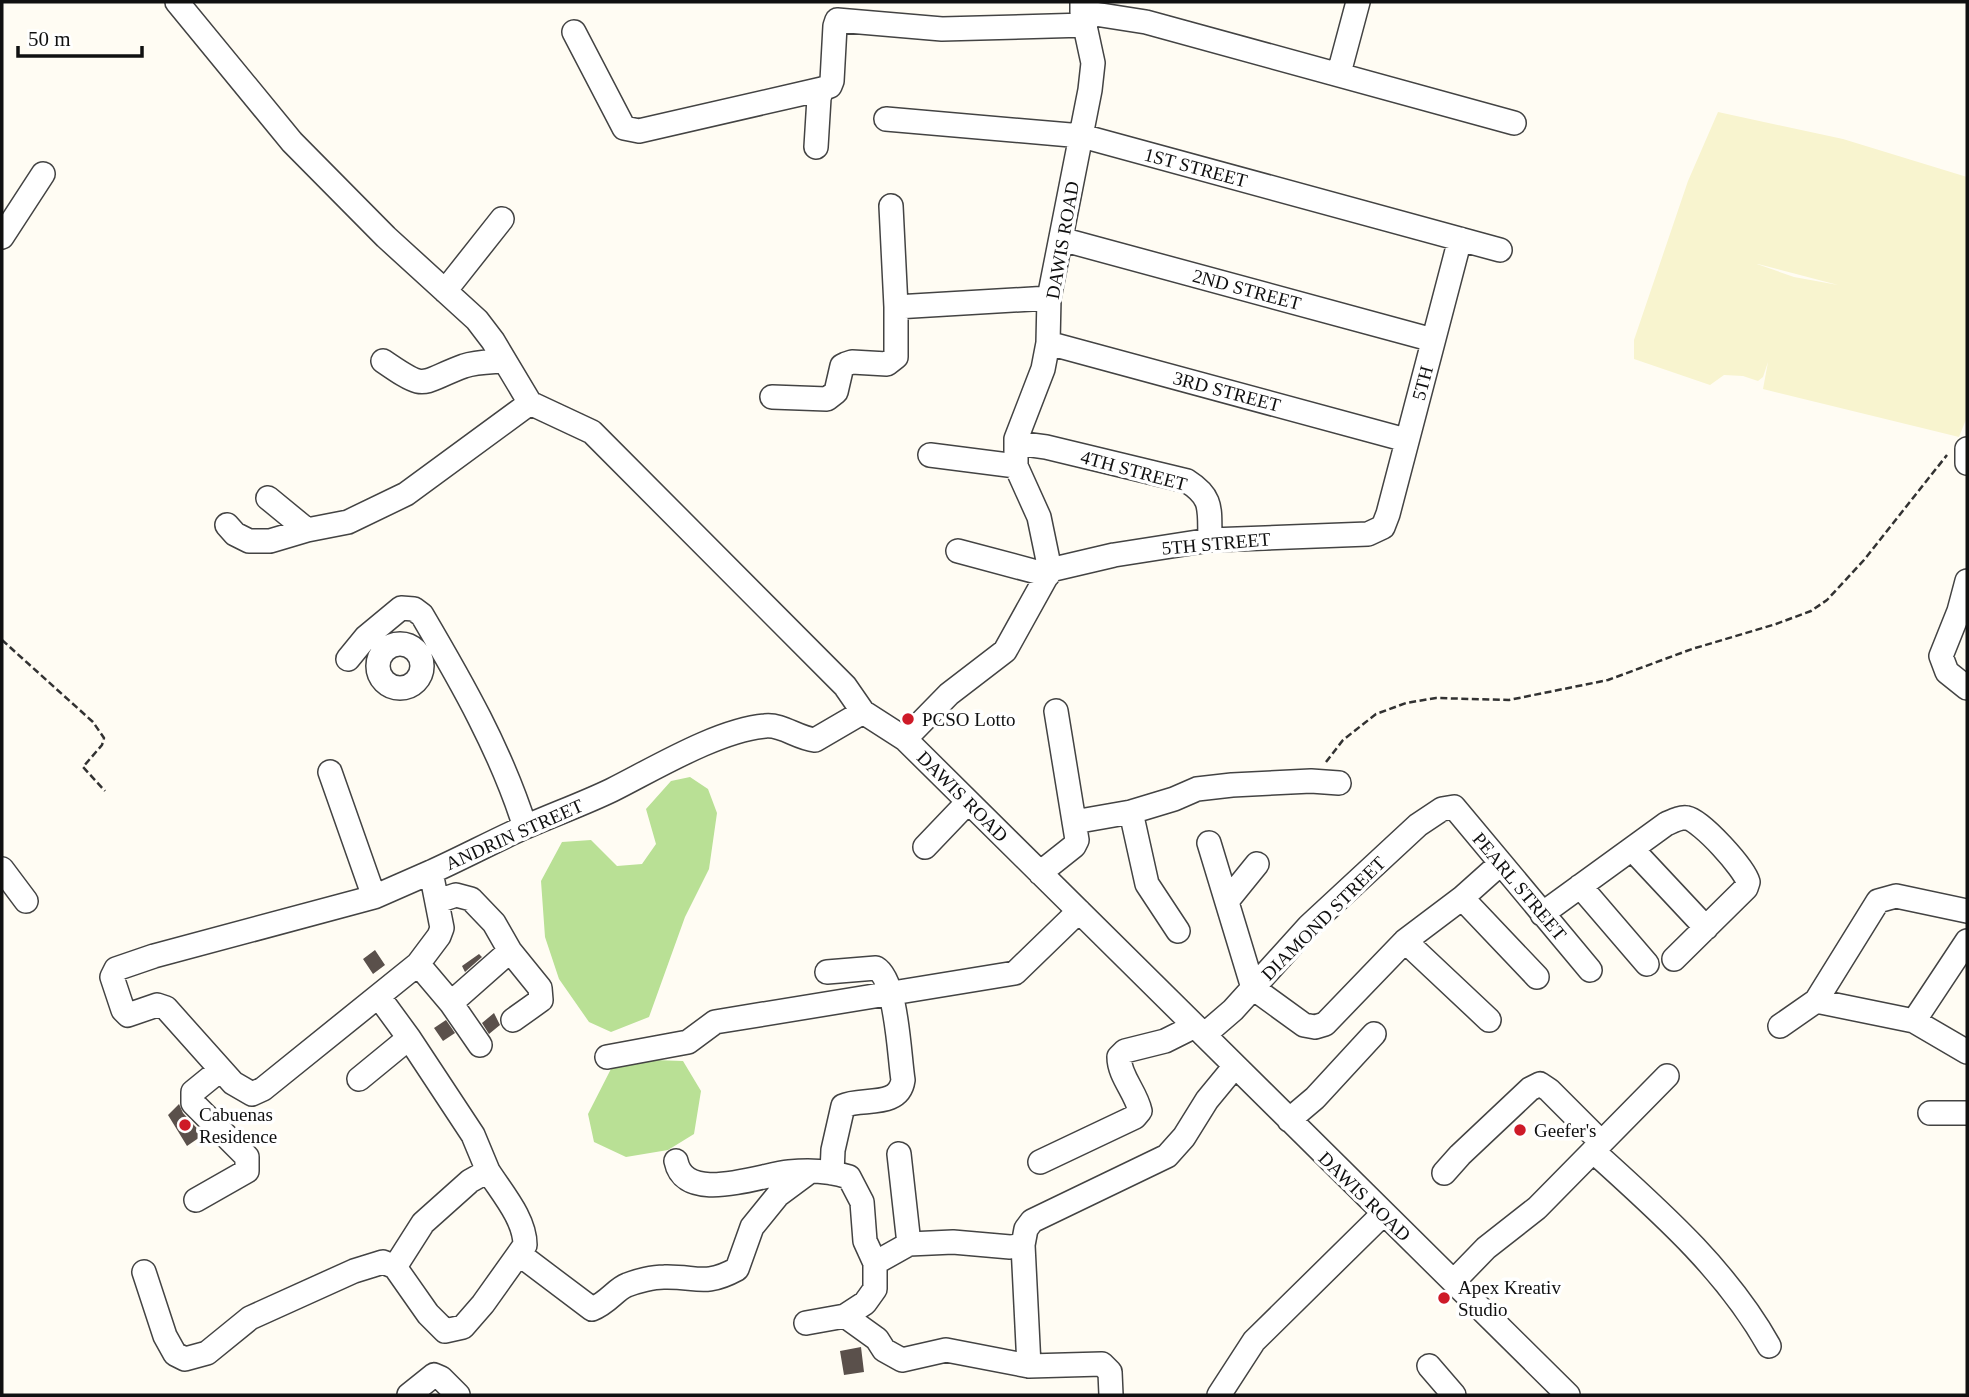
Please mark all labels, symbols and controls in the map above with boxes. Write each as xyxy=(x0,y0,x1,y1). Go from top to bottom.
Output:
scale bar xyxy=(18,14,142,58)
text: 50 m xyxy=(28,27,71,51)
street label: 1ST STREET xyxy=(1142,144,1250,191)
street label: DAWIS ROAD xyxy=(1042,179,1083,301)
street label: 2ND STREET xyxy=(1190,265,1304,314)
street label: 5TH xyxy=(1408,363,1437,403)
street label: 3RD STREET xyxy=(1171,367,1283,416)
street label: 4TH STREET xyxy=(1078,446,1190,495)
street label: 5TH STREET xyxy=(1161,528,1272,559)
place label: PCSO Lotto xyxy=(922,709,1015,730)
marker: PCSO Lotto xyxy=(900,711,916,727)
street label: DAWIS ROAD xyxy=(913,747,1012,846)
street label: ANDRIN STREET xyxy=(442,795,587,874)
street label: PEARL STREET xyxy=(1469,828,1571,945)
street label: DIAMOND STREET xyxy=(1257,852,1390,985)
place label: Cabuenas Residence xyxy=(199,1104,277,1147)
marker: Cabuenas Residence xyxy=(177,1117,193,1133)
place label: Geefer's xyxy=(1534,1120,1597,1141)
marker: Geefer's xyxy=(1512,1122,1528,1138)
street label: DAWIS ROAD xyxy=(1314,1147,1415,1245)
place label: Apex Kreativ Studio xyxy=(1458,1277,1561,1320)
marker: Apex Kreativ Studio xyxy=(1436,1290,1452,1306)

